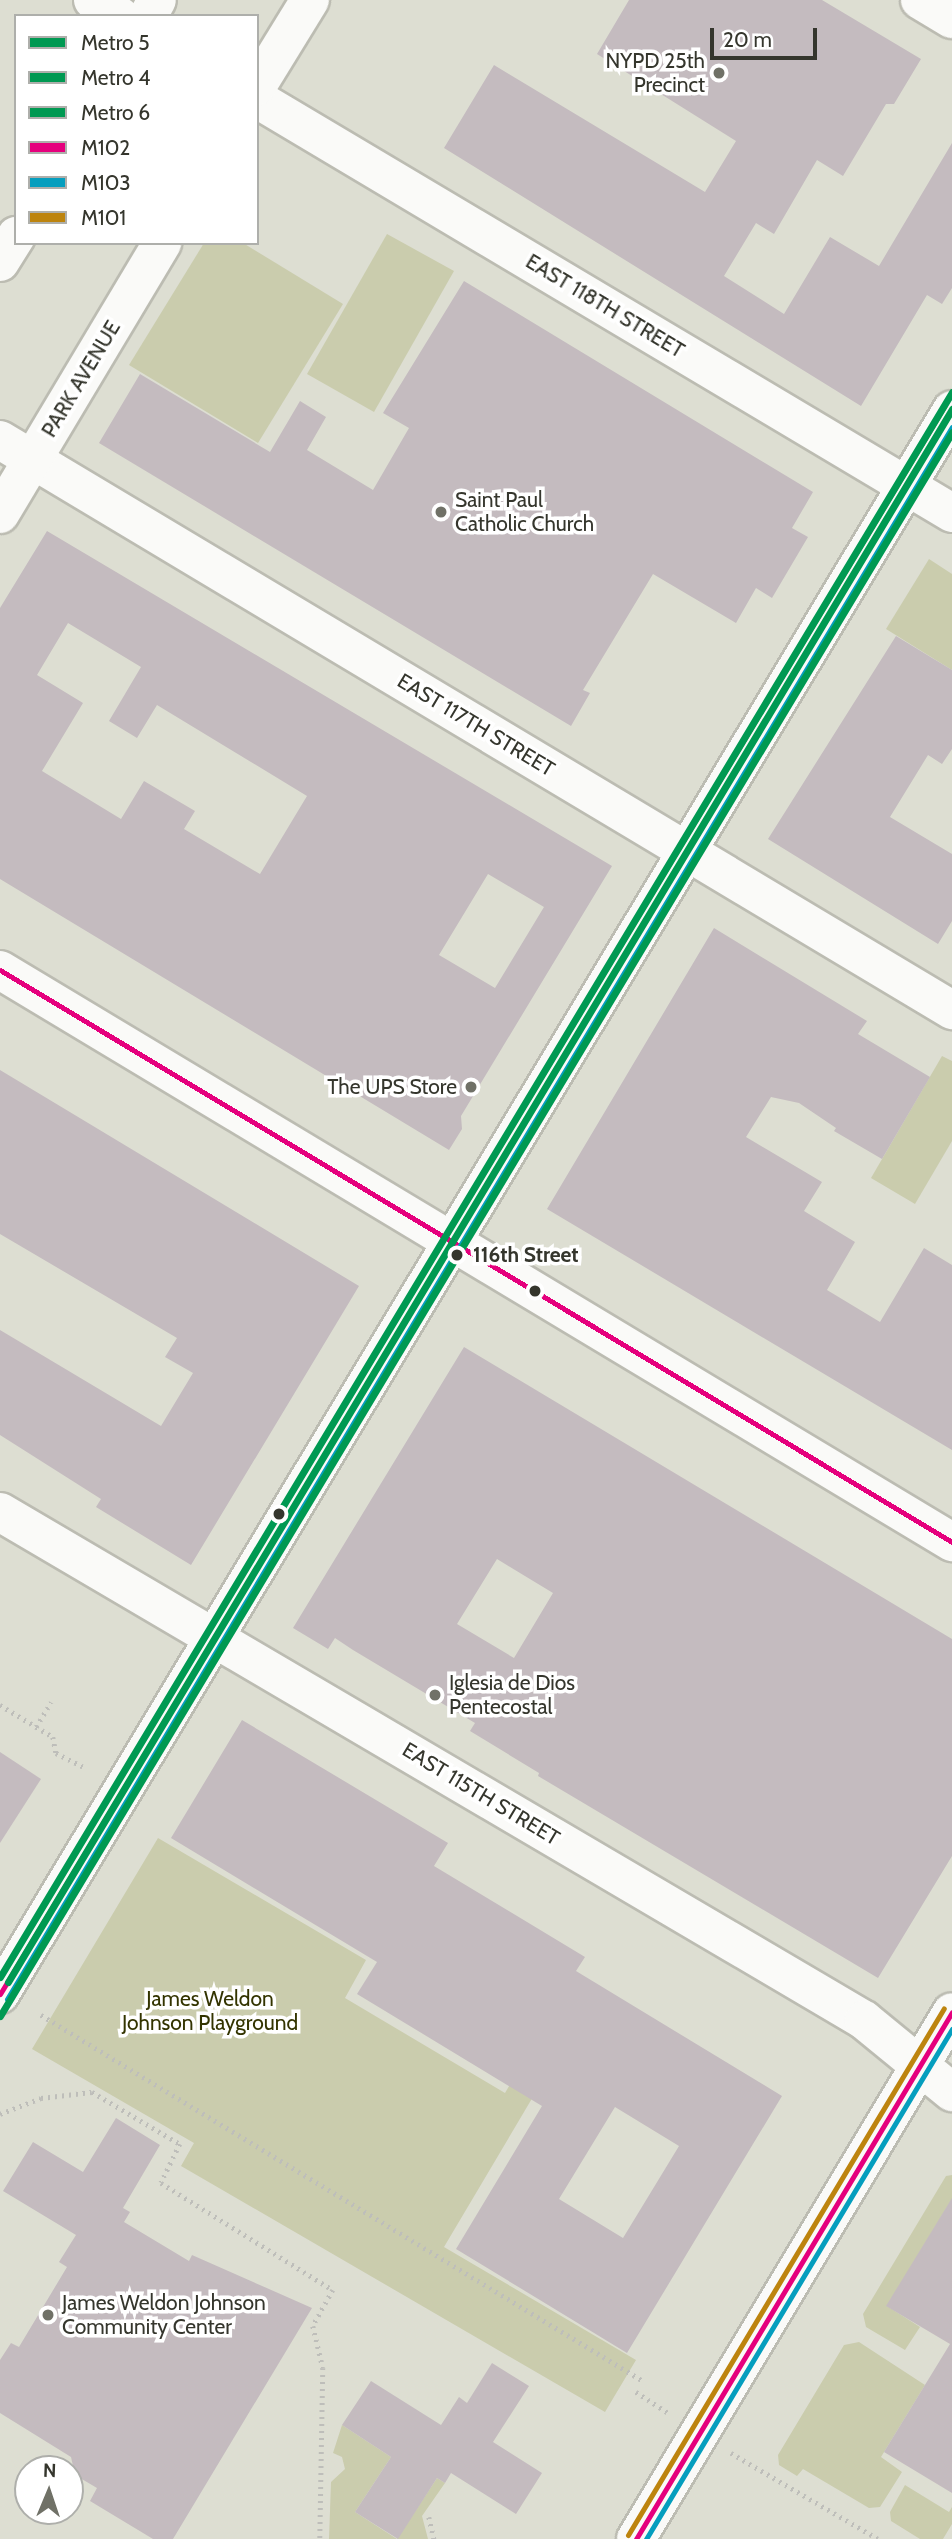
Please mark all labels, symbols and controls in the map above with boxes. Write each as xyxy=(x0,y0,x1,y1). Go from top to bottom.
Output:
legend xyxy=(14,14,259,245)
scale bar xyxy=(714,14,821,58)
text: 20 m xyxy=(723,27,772,52)
text: Metro 5 xyxy=(81,30,150,55)
place label: NYPD 25th Precinct xyxy=(605,48,705,98)
text: Metro 4 xyxy=(81,65,150,90)
marker: NYPD 25th Precinct xyxy=(711,65,727,81)
text: Metro 6 xyxy=(81,100,150,125)
text: M102 xyxy=(81,135,130,160)
text: M103 xyxy=(81,170,131,195)
text: M101 xyxy=(81,205,126,230)
street label: EAST 118TH STREET xyxy=(521,249,689,363)
street label: PARK AVENUE xyxy=(36,316,126,442)
place label: Saint Paul Catholic Church xyxy=(455,487,594,537)
marker: Saint Paul Catholic Church xyxy=(433,504,449,520)
street label: EAST 117TH STREET xyxy=(393,668,559,782)
place label: The UPS Store xyxy=(327,1074,457,1100)
marker: The UPS Store xyxy=(463,1079,479,1095)
place label: 116th Street xyxy=(473,1242,579,1268)
marker: 116th Street xyxy=(447,1245,467,1265)
unlabelled marker xyxy=(528,1284,542,1298)
unlabelled marker xyxy=(272,1507,286,1521)
place label: Iglesia de Dios Pentecostal xyxy=(449,1670,575,1720)
marker: Iglesia de Dios Pentecostal xyxy=(427,1687,443,1703)
street label: EAST 115TH STREET xyxy=(398,1737,564,1851)
park label: James Weldon Johnson Playground xyxy=(122,1986,298,2036)
place label: James Weldon Johnson Community Center xyxy=(62,2290,266,2340)
marker: James Weldon Johnson Community Center xyxy=(40,2307,56,2323)
north arrow xyxy=(14,2455,84,2525)
text: N xyxy=(43,2459,57,2482)

